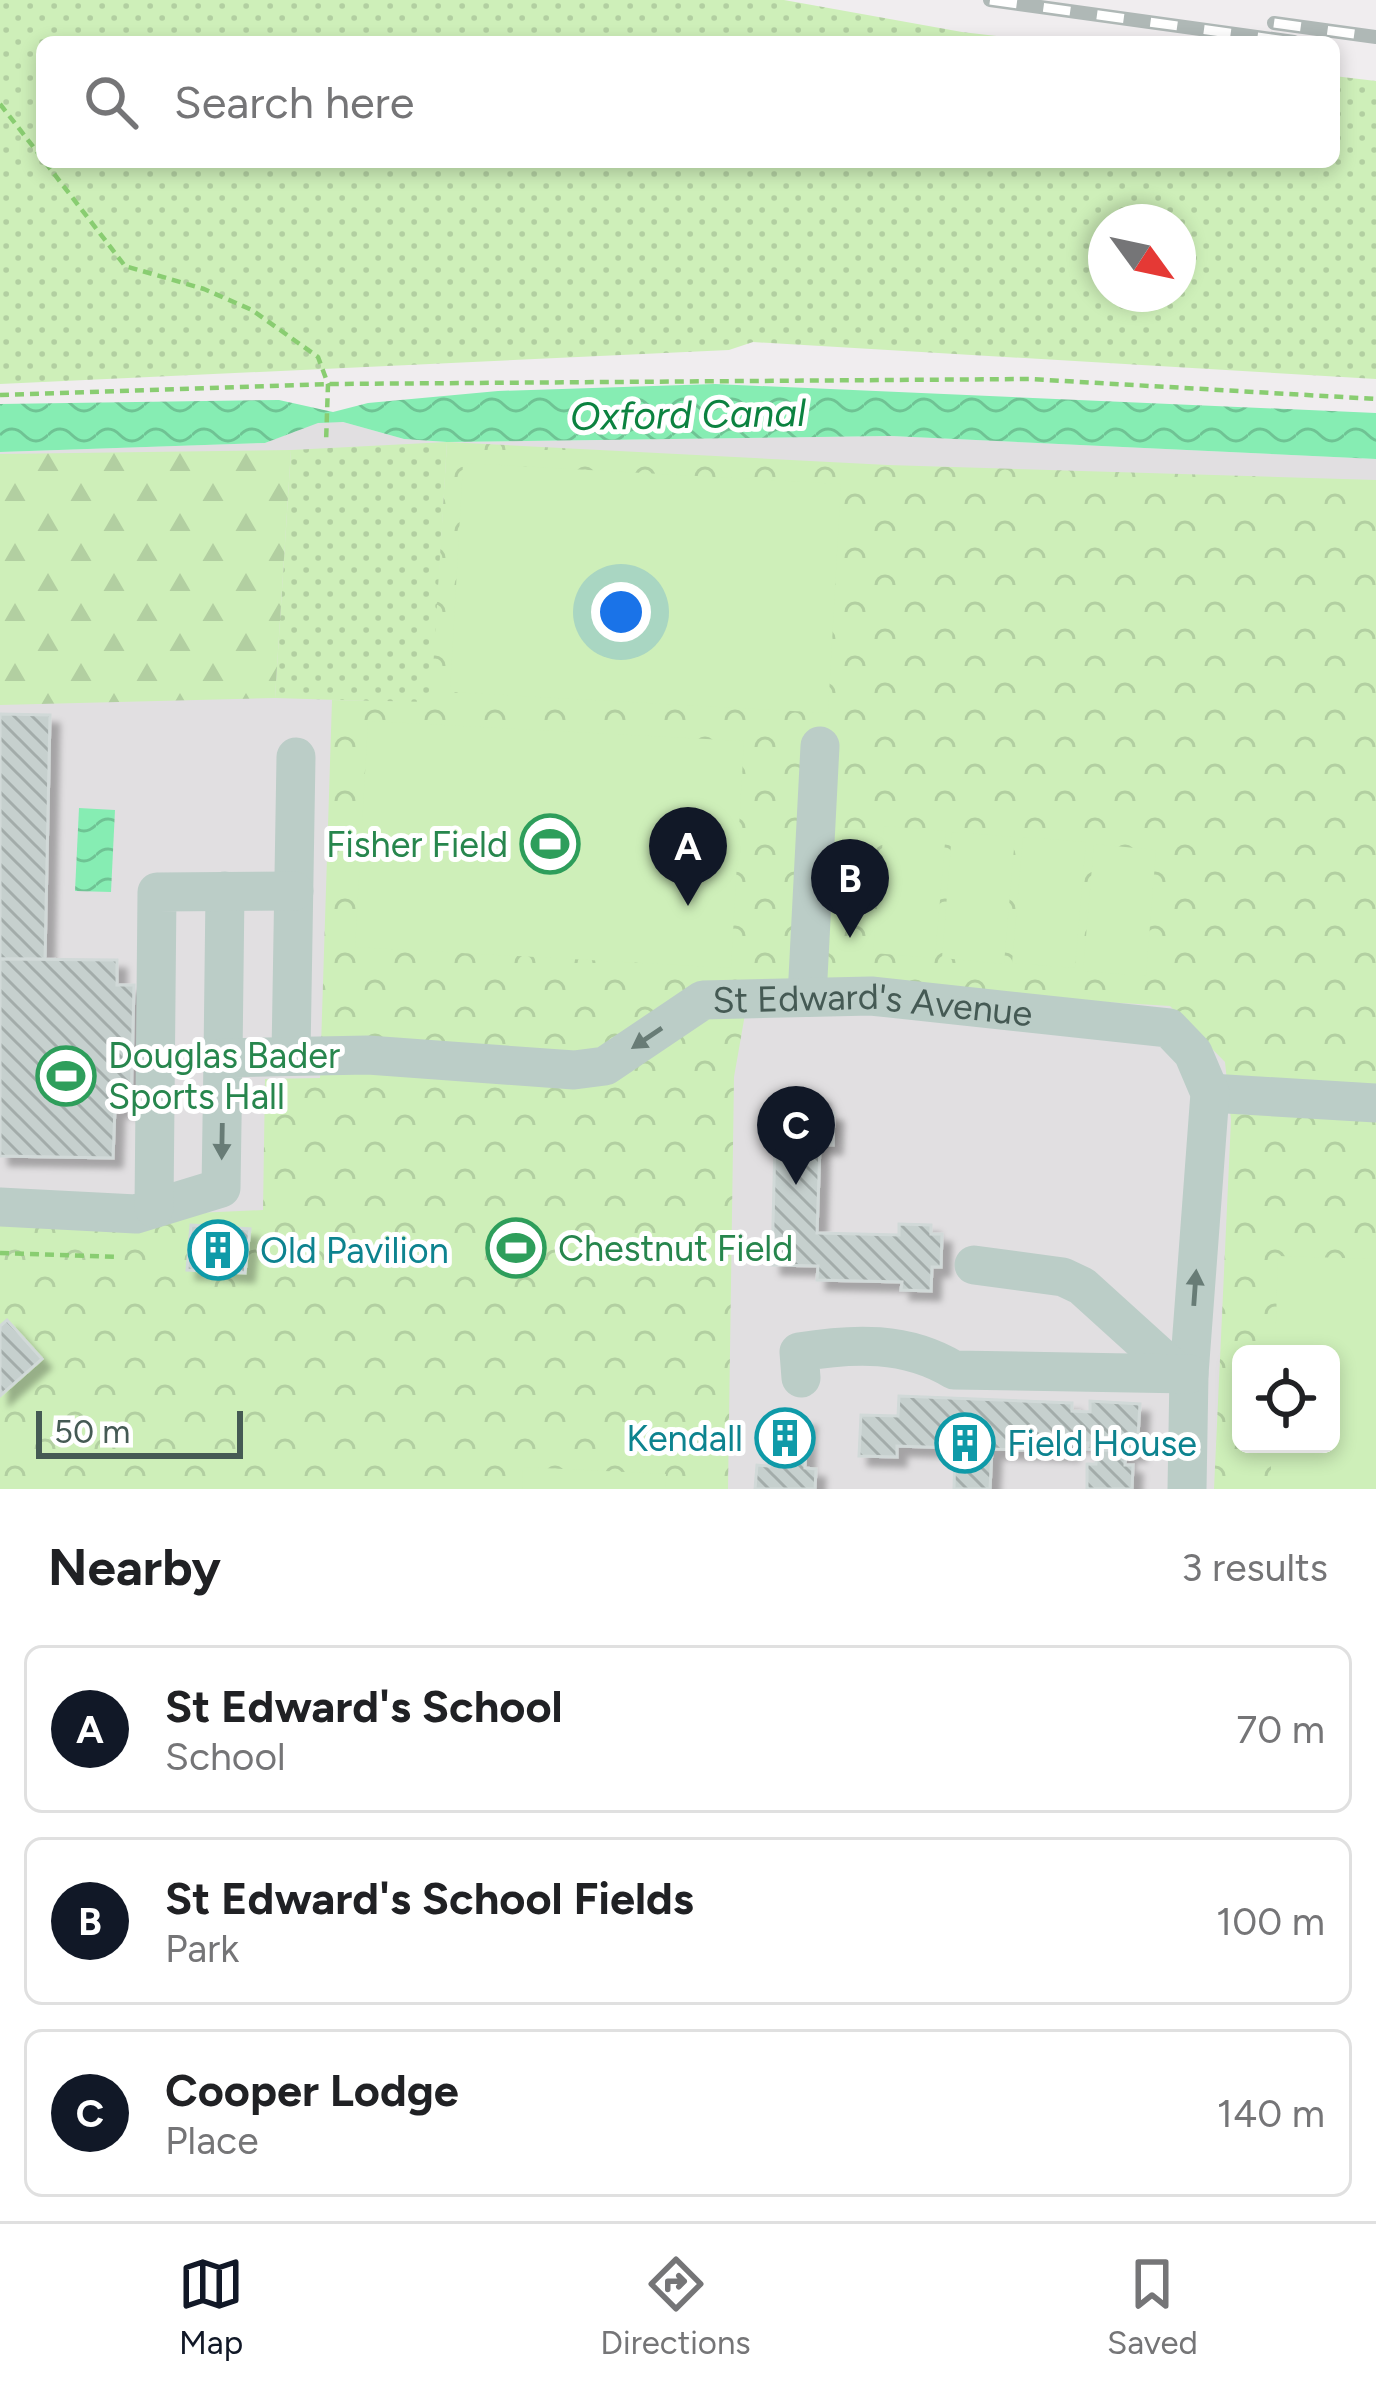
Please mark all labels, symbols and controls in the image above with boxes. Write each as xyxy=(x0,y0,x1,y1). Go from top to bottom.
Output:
search box xyxy=(36,36,1340,168)
icon: search xyxy=(78,69,144,135)
text: Search here xyxy=(174,75,414,129)
north arrow xyxy=(1088,204,1196,312)
water label: Oxford Canal xyxy=(570,389,807,440)
your location xyxy=(591,582,651,642)
pin: A xyxy=(649,807,727,906)
sports icon: Fisher Field xyxy=(519,813,581,875)
place label: Fisher Field xyxy=(326,823,508,866)
pin: B xyxy=(811,839,889,938)
street label: St Edward's Avenue xyxy=(712,975,1035,1035)
one-way arrow xyxy=(630,1027,663,1049)
place label: Douglas Bader Sports Hall xyxy=(108,1034,340,1118)
sports icon: Douglas Bader Sports Hall xyxy=(35,1045,97,1107)
pin: C xyxy=(757,1086,835,1185)
one-way arrow xyxy=(212,1123,232,1161)
sports icon: Chestnut Field xyxy=(485,1217,547,1279)
building icon: Old Pavilion xyxy=(187,1219,249,1281)
place label: Chestnut Field xyxy=(558,1227,793,1270)
place label: Old Pavilion xyxy=(260,1229,449,1272)
one-way arrow xyxy=(1186,1269,1205,1306)
map controls xyxy=(1232,1345,1340,1453)
button: locate xyxy=(1232,1345,1340,1453)
scale bar xyxy=(36,1405,243,1458)
building icon: Kendall xyxy=(754,1407,816,1469)
text: 50 m xyxy=(54,1412,130,1451)
building icon: Field House xyxy=(934,1412,996,1474)
place label: Kendall xyxy=(626,1417,743,1460)
place label: Field House xyxy=(1007,1422,1197,1465)
text: Nearby xyxy=(48,1537,221,1598)
text: 3 results xyxy=(1181,1544,1328,1591)
text: St Edward's School xyxy=(165,1679,563,1733)
text: A xyxy=(76,1706,104,1753)
text: 70 m xyxy=(1236,1706,1325,1753)
text: School xyxy=(165,1733,286,1780)
text: St Edward's School Fields xyxy=(165,1871,694,1925)
text: B xyxy=(78,1898,102,1945)
text: 100 m xyxy=(1216,1898,1325,1945)
text: Park xyxy=(165,1925,239,1972)
text: Cooper Lodge xyxy=(165,2063,459,2117)
text: C xyxy=(76,2090,104,2137)
text: 140 m xyxy=(1217,2090,1325,2137)
text: Place xyxy=(165,2117,258,2164)
tab: Map xyxy=(178,2251,244,2362)
tab: Directions xyxy=(600,2251,751,2362)
tab: Saved xyxy=(1107,2251,1198,2362)

